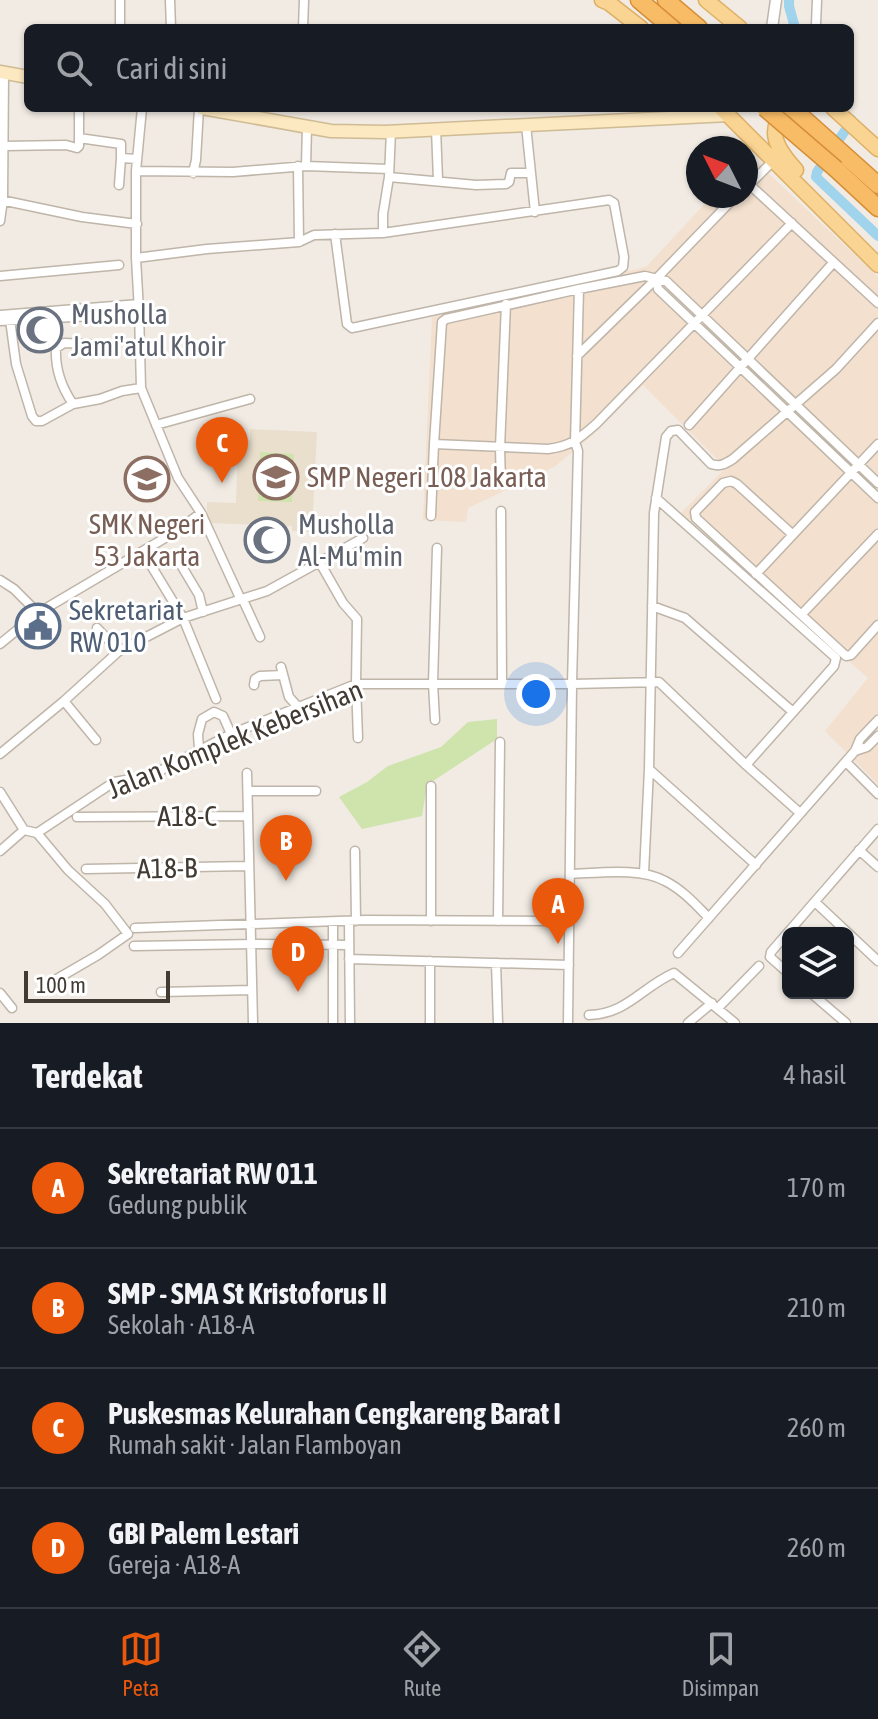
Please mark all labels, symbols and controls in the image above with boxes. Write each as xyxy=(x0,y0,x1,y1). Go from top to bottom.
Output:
search box xyxy=(24,24,854,112)
icon: search xyxy=(52,46,96,90)
text: Cari di sini xyxy=(116,51,227,85)
north arrow xyxy=(686,136,758,208)
place label: Musholla Jami'atul Khoir xyxy=(71,298,226,362)
mosque icon: Musholla Jami'atul Khoir xyxy=(16,306,64,354)
pin: C xyxy=(196,417,248,483)
school or university icon: SMP Negeri 108 Jakarta xyxy=(252,453,300,501)
school or university icon: SMK Negeri 53 Jakarta xyxy=(123,455,171,503)
place label: SMP Negeri 108 Jakarta xyxy=(307,461,547,493)
place label: SMK Negeri 53 Jakarta xyxy=(89,508,205,572)
place label: Musholla Al-Mu'min xyxy=(298,508,403,572)
mosque icon: Musholla Al-Mu'min xyxy=(243,516,291,564)
place label: Sekretariat RW 010 xyxy=(69,594,184,658)
public building icon: Sekretariat RW 010 xyxy=(14,602,62,650)
street label: Jalan Komplek Kebersihan xyxy=(103,673,367,805)
your location xyxy=(516,674,556,714)
street label: A18-C xyxy=(157,800,217,832)
pin: B xyxy=(260,815,312,881)
street label: A18-B xyxy=(137,851,197,885)
pin: A xyxy=(532,878,584,944)
pin: D xyxy=(272,926,324,992)
map controls xyxy=(782,927,854,999)
button: layers xyxy=(782,927,854,999)
scale bar xyxy=(24,967,170,1003)
text: 100 m xyxy=(36,972,86,998)
text: Terdekat xyxy=(32,1056,142,1095)
text: 4 hasil xyxy=(783,1060,846,1090)
text: Sekretariat RW 011 xyxy=(108,1156,318,1190)
text: A xyxy=(52,1173,64,1203)
text: 170 m xyxy=(787,1173,846,1203)
text: Gedung publik xyxy=(108,1190,247,1220)
text: SMP - SMA St Kristoforus II xyxy=(108,1276,387,1310)
text: B xyxy=(52,1293,64,1323)
text: 210 m xyxy=(787,1293,846,1323)
text: Sekolah · A18-A xyxy=(108,1310,255,1340)
text: Puskesmas Kelurahan Cengkareng Barat I xyxy=(108,1396,561,1430)
text: C xyxy=(52,1413,64,1443)
text: 260 m xyxy=(787,1413,846,1443)
text: Rumah sakit · Jalan Flamboyan xyxy=(108,1430,402,1460)
text: GBI Palem Lestari xyxy=(108,1516,299,1550)
text: D xyxy=(51,1533,65,1563)
text: 260 m xyxy=(787,1533,846,1563)
text: Gereja · A18-A xyxy=(108,1550,240,1580)
tab: Peta xyxy=(119,1627,163,1701)
tab: Rute xyxy=(400,1627,444,1701)
tab: Disimpan xyxy=(682,1627,759,1701)

